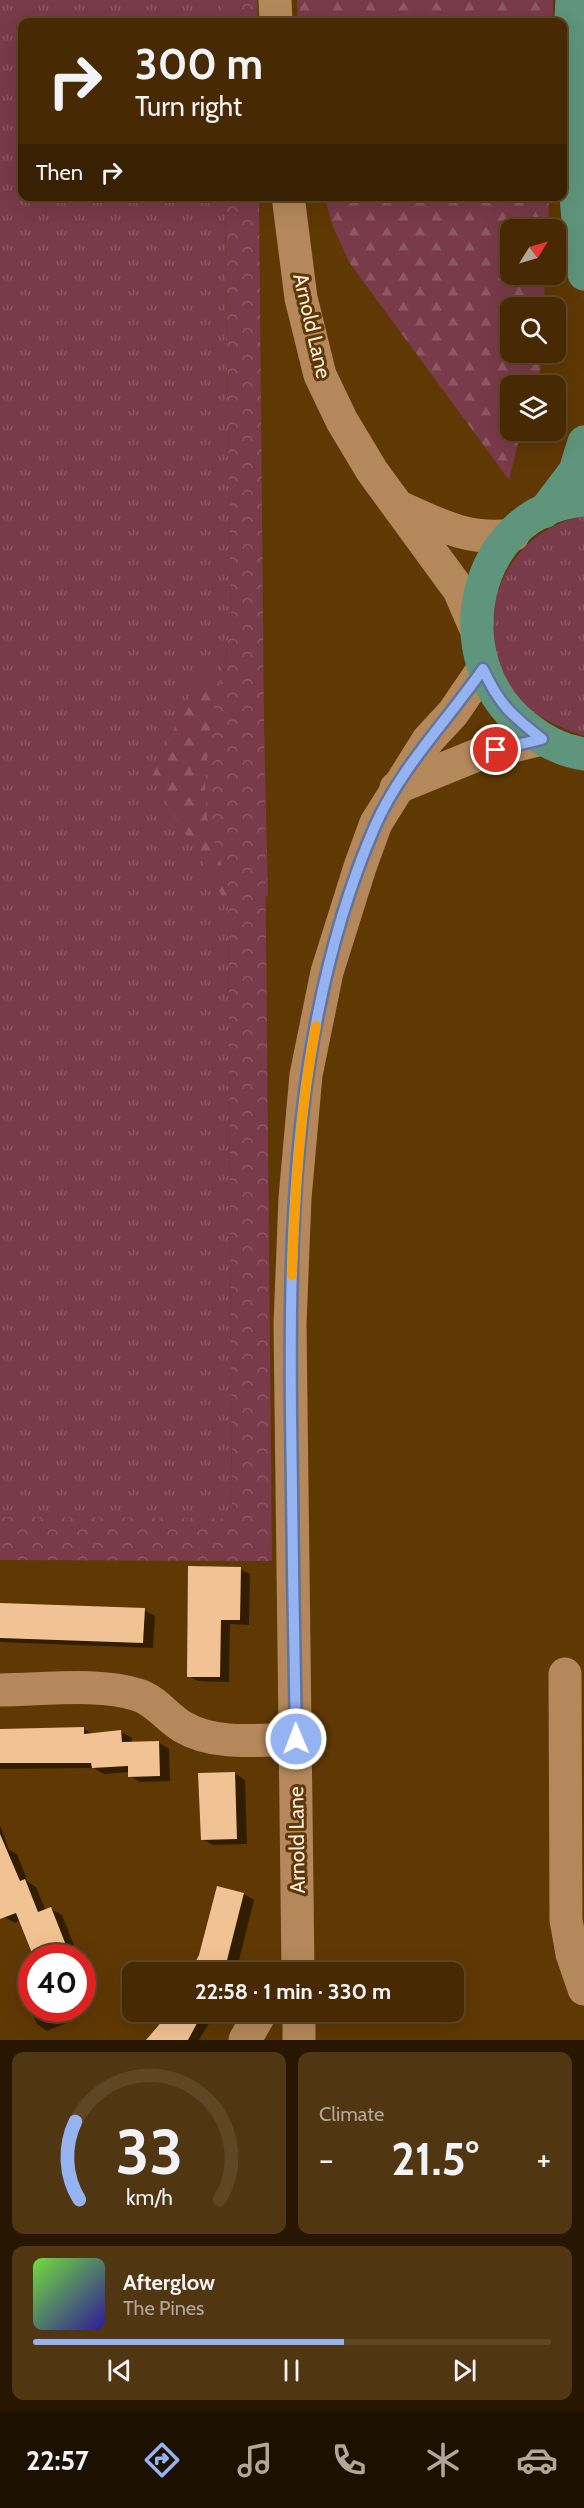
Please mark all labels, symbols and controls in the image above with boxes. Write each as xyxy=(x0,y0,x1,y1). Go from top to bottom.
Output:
text: 300 m xyxy=(135,38,263,90)
icon: right xyxy=(36,42,114,120)
text: Turn right xyxy=(135,90,242,123)
icon: right xyxy=(95,156,128,189)
text: Then xyxy=(36,159,83,186)
north arrow xyxy=(500,219,566,285)
map controls xyxy=(500,219,566,441)
street label: Arnold Lane xyxy=(288,271,337,381)
button: search xyxy=(500,297,566,363)
button: layers xyxy=(500,375,566,441)
pin xyxy=(470,724,521,775)
icon: arrive xyxy=(479,733,512,766)
position arrow xyxy=(264,1707,328,1771)
street label: Arnold Lane xyxy=(283,1786,310,1894)
speed limit sign: 40 xyxy=(18,1944,96,2022)
text: 22:58 · 1 min · 330 m xyxy=(195,1978,391,2005)
text: Climate xyxy=(319,2102,384,2126)
text: 33 xyxy=(115,2114,183,2190)
text: 21.5° xyxy=(391,2132,479,2186)
text: − xyxy=(319,2139,334,2179)
text: + xyxy=(536,2139,551,2179)
text: km/h xyxy=(126,2184,172,2210)
text: Afterglow xyxy=(123,2269,215,2296)
text: The Pines xyxy=(123,2296,204,2320)
icon: previous xyxy=(103,2354,136,2387)
icon: pause xyxy=(275,2354,308,2387)
icon: next xyxy=(448,2354,481,2387)
icon: directions xyxy=(141,2439,183,2481)
icon: music xyxy=(234,2439,276,2481)
icon: phone xyxy=(328,2439,370,2481)
icon: climate xyxy=(422,2439,464,2481)
icon: car xyxy=(516,2439,558,2481)
text: 22:57 xyxy=(26,2444,89,2477)

